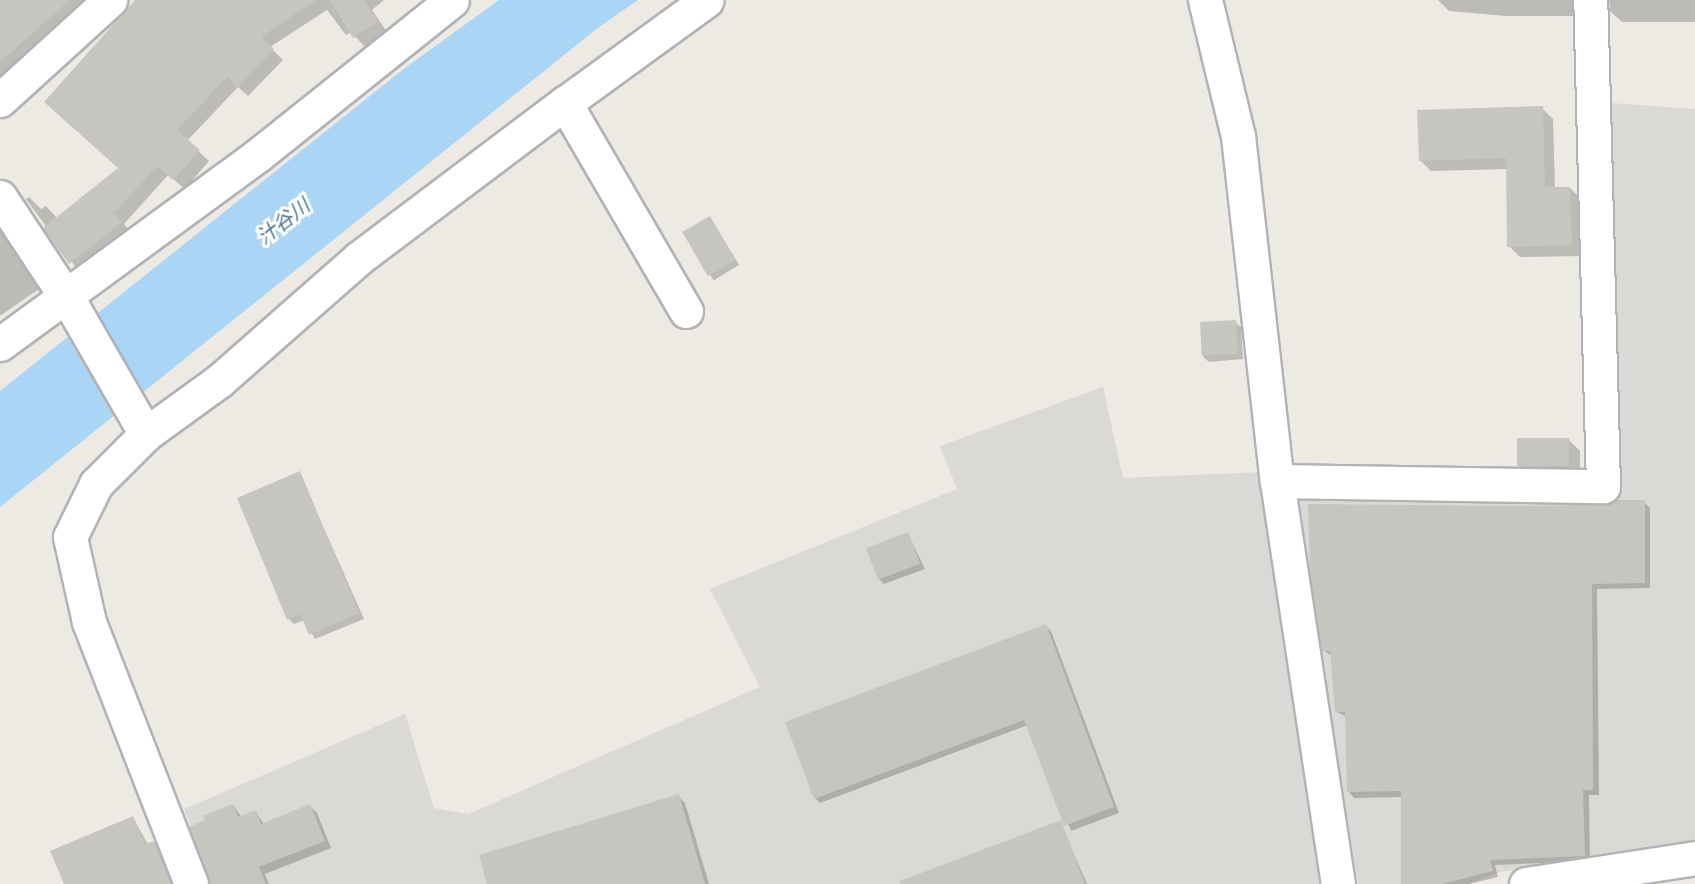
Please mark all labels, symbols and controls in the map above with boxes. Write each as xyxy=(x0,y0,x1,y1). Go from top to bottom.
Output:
water label: 汁谷川 xyxy=(252,193,314,249)

